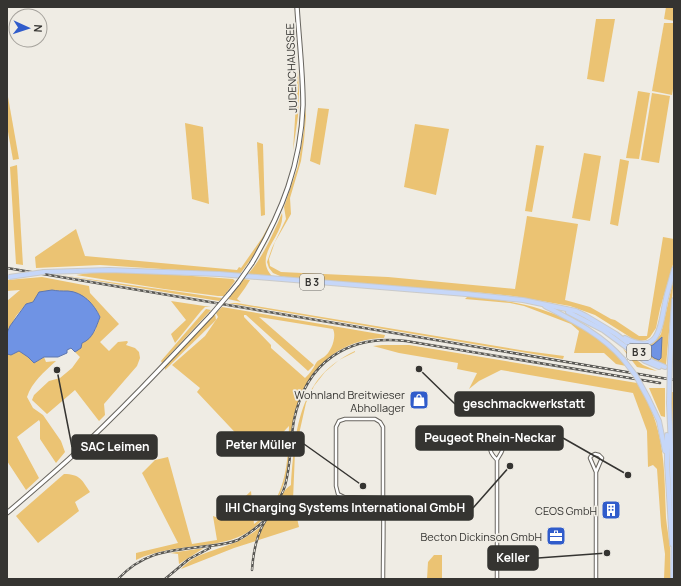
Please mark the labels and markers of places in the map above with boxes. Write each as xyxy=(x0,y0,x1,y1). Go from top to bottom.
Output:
place label: Wohnland Breitwieser Abhollager xyxy=(294,387,405,415)
shop icon: Wohnland Breitwieser Abhollager xyxy=(408,389,430,411)
callout: geschmackwerkstatt xyxy=(455,392,594,416)
callout: Peugeot Rhein-Neckar xyxy=(416,426,563,450)
callout: Peter Müller xyxy=(217,432,304,456)
callout: SAC Leimen xyxy=(72,435,157,459)
callout: IHI Charging Systems International GmbH xyxy=(217,496,473,520)
building icon: CEOS GmbH xyxy=(600,499,622,521)
place label: CEOS GmbH xyxy=(535,503,597,518)
office icon: Becton Dickinson GmbH xyxy=(545,525,567,547)
place label: Becton Dickinson GmbH xyxy=(421,529,542,544)
callout: Keller xyxy=(488,546,538,570)

